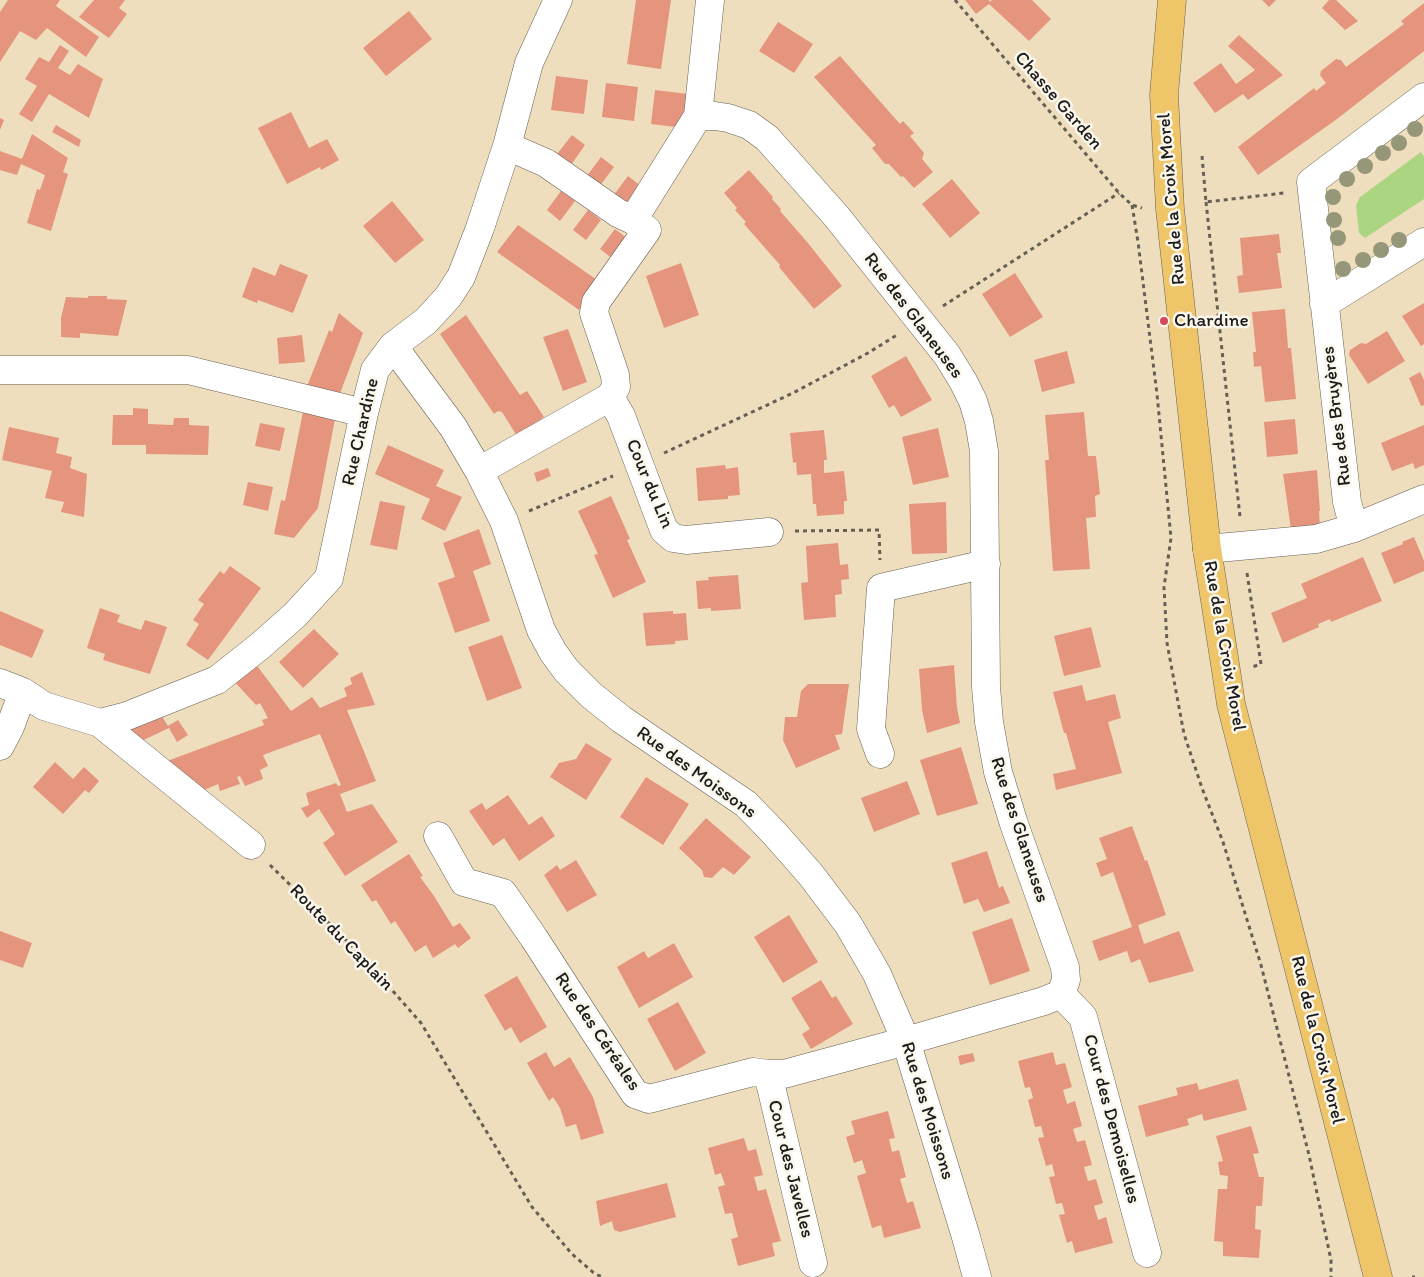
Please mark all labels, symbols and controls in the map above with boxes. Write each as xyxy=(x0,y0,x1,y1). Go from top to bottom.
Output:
street label: Chasse Garden xyxy=(1009,47,1107,155)
street label: Rue de la Croix Morel xyxy=(1153,112,1191,286)
street label: Rue des Glaneuses xyxy=(858,249,968,383)
place label: Chardine xyxy=(1174,310,1249,332)
marker: Chardine xyxy=(1158,315,1170,327)
street label: Rue des Bruyères xyxy=(1317,345,1357,487)
street label: Rue Chardine xyxy=(338,376,384,488)
street label: Cour du Lin xyxy=(620,436,678,532)
street label: Rue de la Croix Morel xyxy=(1198,559,1250,733)
street label: Rue des Moissons xyxy=(632,722,760,824)
street label: Rue des Glaneuses xyxy=(985,754,1053,906)
street label: Route du Caplain xyxy=(284,880,398,996)
street label: Rue de la Croix Morel xyxy=(1285,954,1349,1126)
street label: Rue des Céréales xyxy=(549,968,645,1096)
street label: Cour des Demoiselles xyxy=(1077,1032,1145,1206)
street label: Rue des Moissons xyxy=(895,1039,959,1183)
street label: Cour des Javelles xyxy=(762,1098,818,1240)

